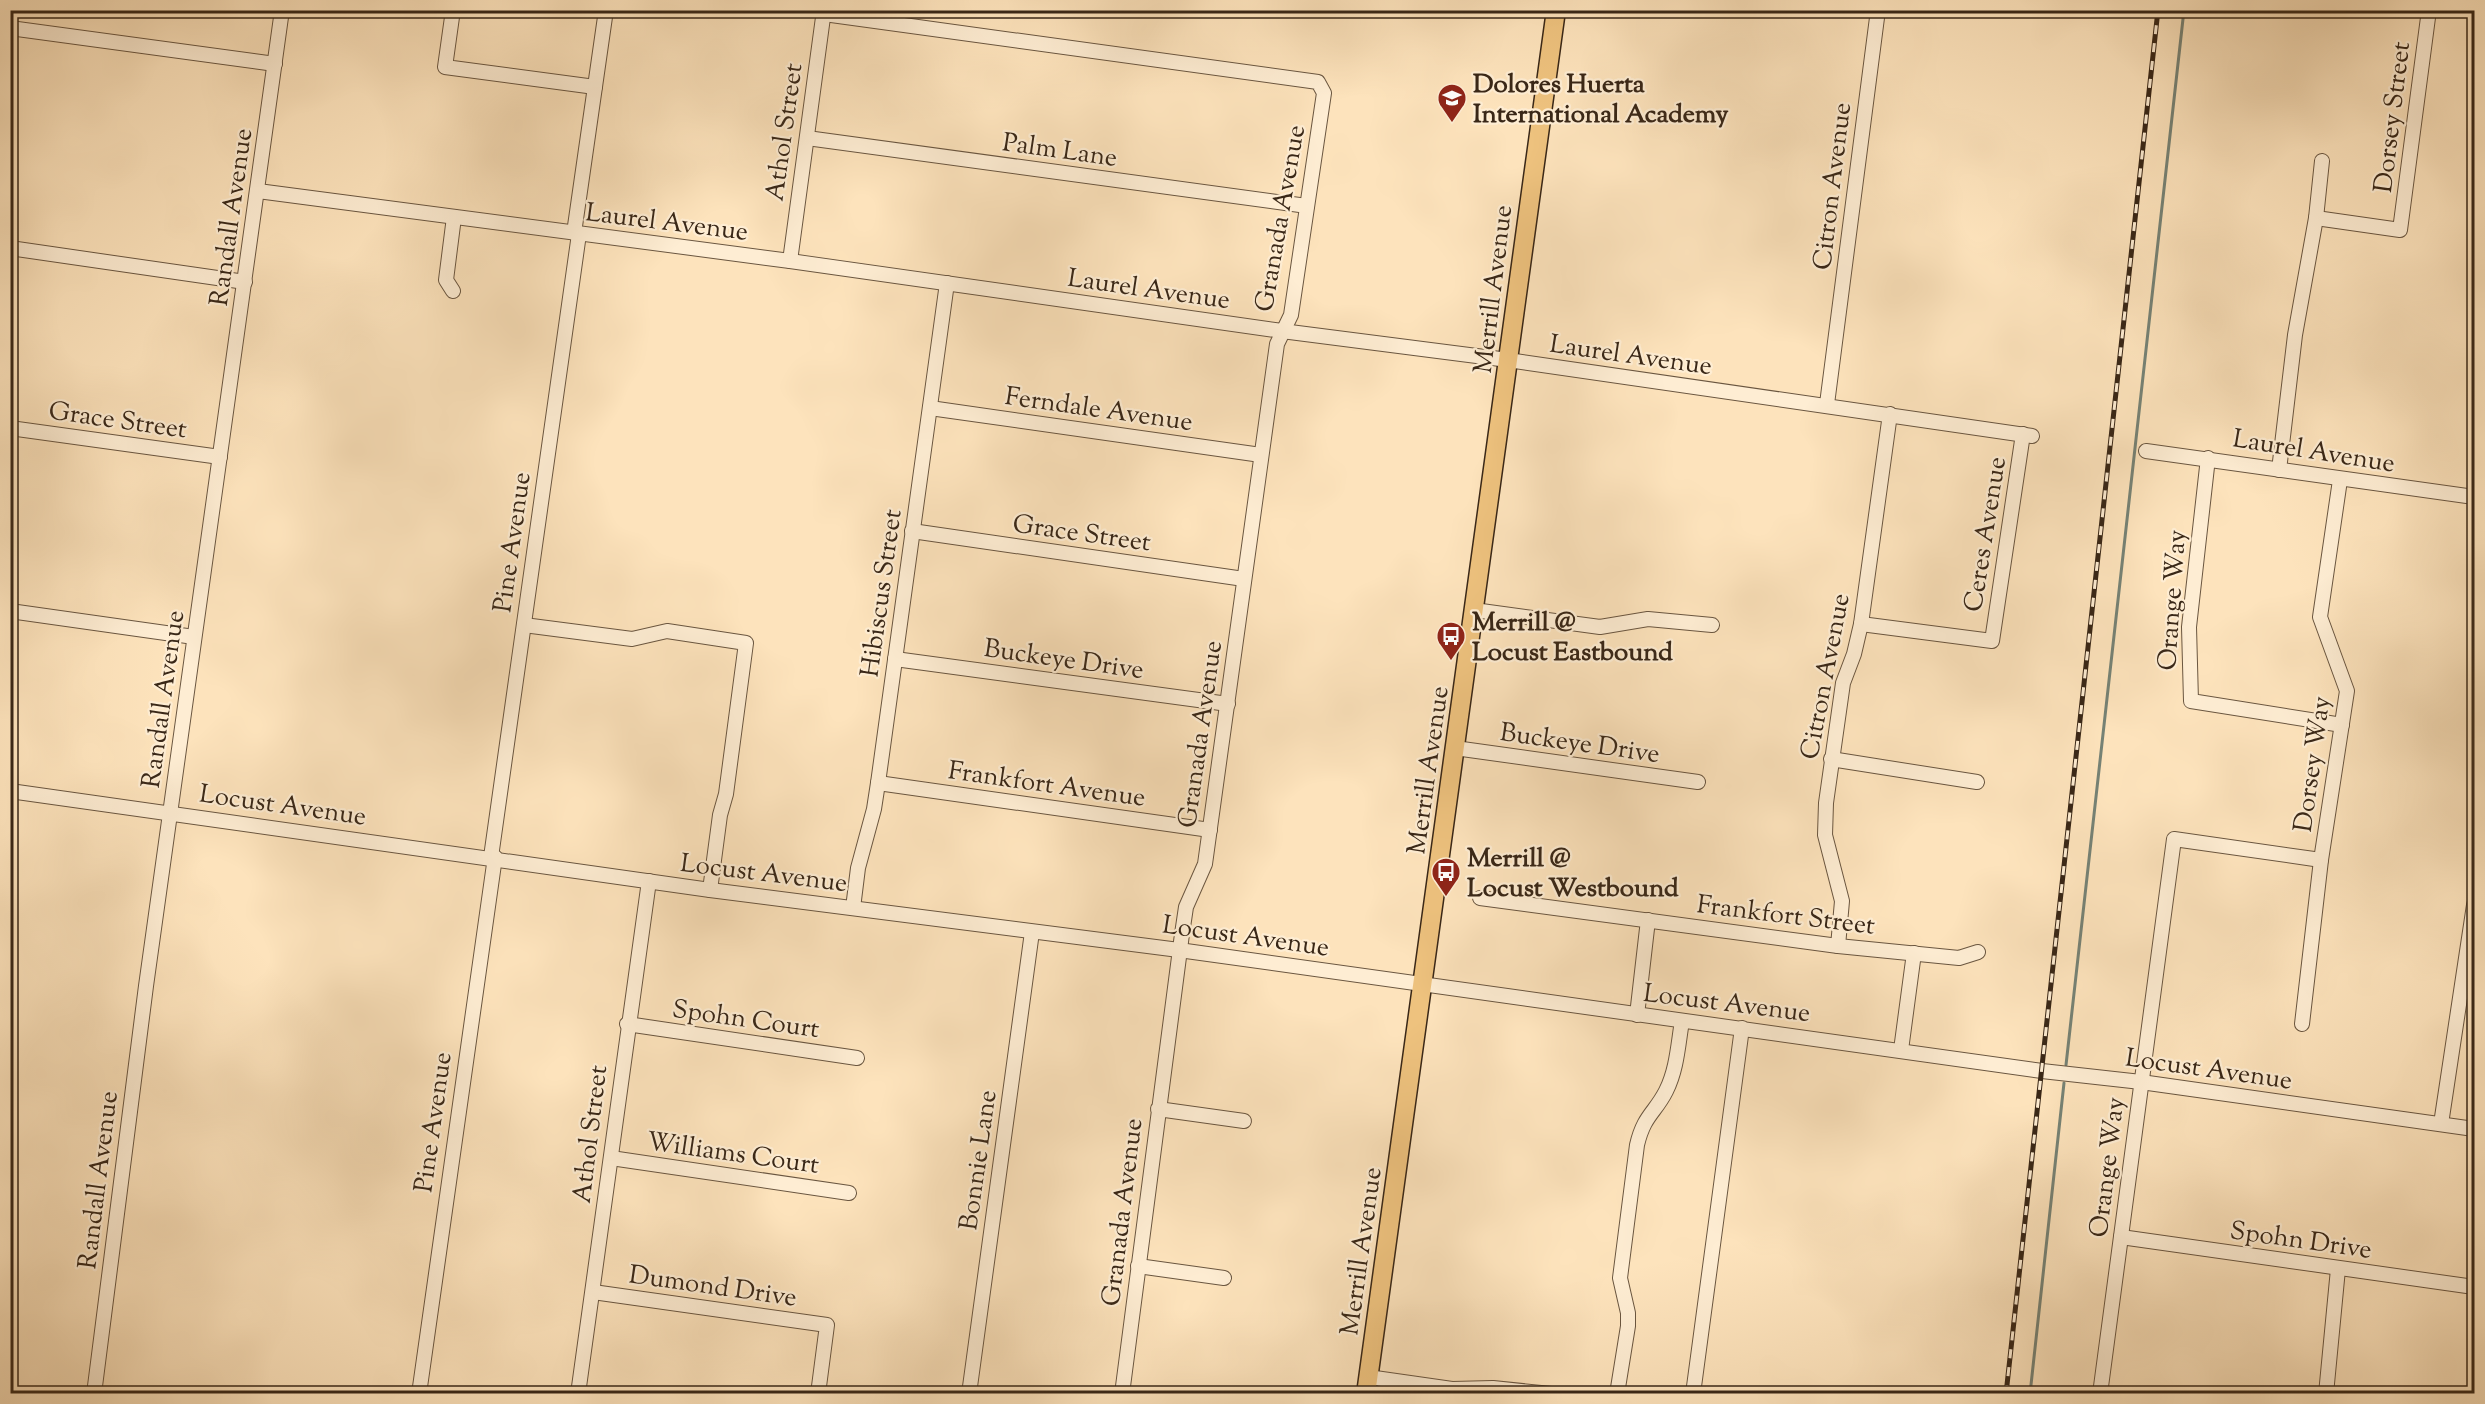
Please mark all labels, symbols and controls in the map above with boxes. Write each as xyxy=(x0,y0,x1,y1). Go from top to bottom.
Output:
street label: Dorsey Street xyxy=(2366,39,2421,195)
street label: Athol Street xyxy=(757,61,813,204)
place label: Dolores Huerta International Academy xyxy=(1473,67,1728,134)
school or university icon: Dolores Huerta International Academy xyxy=(1436,82,1468,124)
street label: Citron Avenue xyxy=(1805,100,1862,272)
street label: Granada Avenue xyxy=(1247,122,1316,315)
street label: Palm Lane xyxy=(1000,125,1119,178)
street label: Randall Avenue xyxy=(202,126,263,309)
street label: Laurel Avenue xyxy=(583,195,750,252)
street label: Merrill Avenue xyxy=(1466,203,1523,376)
street label: Laurel Avenue xyxy=(1065,261,1232,320)
street label: Laurel Avenue xyxy=(1547,327,1714,386)
street label: Ferndale Avenue xyxy=(1002,379,1195,442)
street label: Grace Street xyxy=(46,393,189,449)
street label: Laurel Avenue xyxy=(2230,421,2397,484)
street label: Ceres Avenue xyxy=(1956,454,2017,615)
street label: Pine Avenue xyxy=(485,470,542,615)
street label: Grace Street xyxy=(1010,506,1153,562)
street label: Hibiscus Street xyxy=(852,507,913,680)
street label: Orange Way xyxy=(2150,528,2197,672)
street label: Citron Avenue xyxy=(1792,590,1861,763)
place label: Merrill @ Locust Eastbound xyxy=(1472,605,1673,672)
street label: Randall Avenue xyxy=(134,608,195,791)
bus stop icon: Merrill @ Locust Eastbound xyxy=(1435,620,1467,662)
street label: Buckeye Drive xyxy=(981,631,1146,690)
street label: Granada Avenue xyxy=(1170,638,1233,831)
street label: Merrill Avenue xyxy=(1399,684,1460,857)
street label: Dorsey Way xyxy=(2286,694,2341,835)
street label: Buckeye Drive xyxy=(1497,715,1662,774)
street label: Frankfort Avenue xyxy=(946,753,1148,818)
street label: Locust Avenue xyxy=(197,776,368,836)
place label: Merrill @ Locust Westbound xyxy=(1467,841,1679,908)
street label: Locust Avenue xyxy=(678,846,849,903)
bus stop icon: Merrill @ Locust Westbound xyxy=(1430,856,1462,898)
street label: Frankfort Street xyxy=(1694,887,1877,946)
street label: Locust Avenue xyxy=(1160,907,1331,967)
street label: Locust Avenue xyxy=(1641,976,1812,1033)
street label: Spohn Court xyxy=(670,992,822,1049)
street label: Locust Avenue xyxy=(2123,1040,2294,1100)
street label: Pine Avenue xyxy=(406,1050,463,1195)
street label: Athol Street xyxy=(565,1063,618,1205)
street label: Bonnie Lane xyxy=(951,1088,1008,1233)
street label: Randall Avenue xyxy=(70,1089,129,1272)
street label: Orange Way xyxy=(2082,1095,2135,1240)
street label: Granada Avenue xyxy=(1094,1116,1153,1308)
street label: Williams Court xyxy=(644,1124,821,1185)
street label: Merrill Avenue xyxy=(1332,1165,1393,1338)
street label: Spohn Drive xyxy=(2227,1213,2374,1270)
street label: Dumond Drive xyxy=(626,1257,799,1318)

